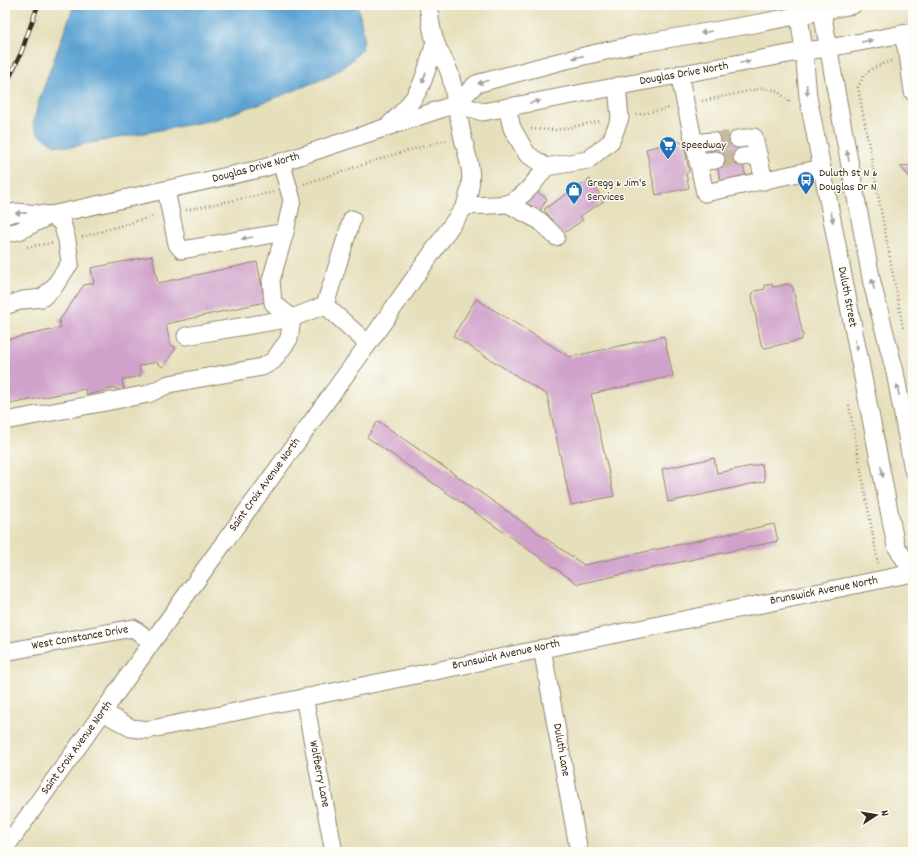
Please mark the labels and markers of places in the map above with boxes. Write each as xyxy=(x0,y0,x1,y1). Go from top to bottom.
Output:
supermarket icon: Speedway xyxy=(658,135,678,160)
place label: Speedway xyxy=(681,137,727,154)
place label: Duluth St N & Douglas Dr N xyxy=(819,165,878,196)
bus stop icon: Duluth St N & Douglas Dr N xyxy=(796,170,816,195)
place label: Gregg & Jim's Services xyxy=(587,175,646,206)
shop icon: Gregg & Jim's Services xyxy=(564,180,584,205)

